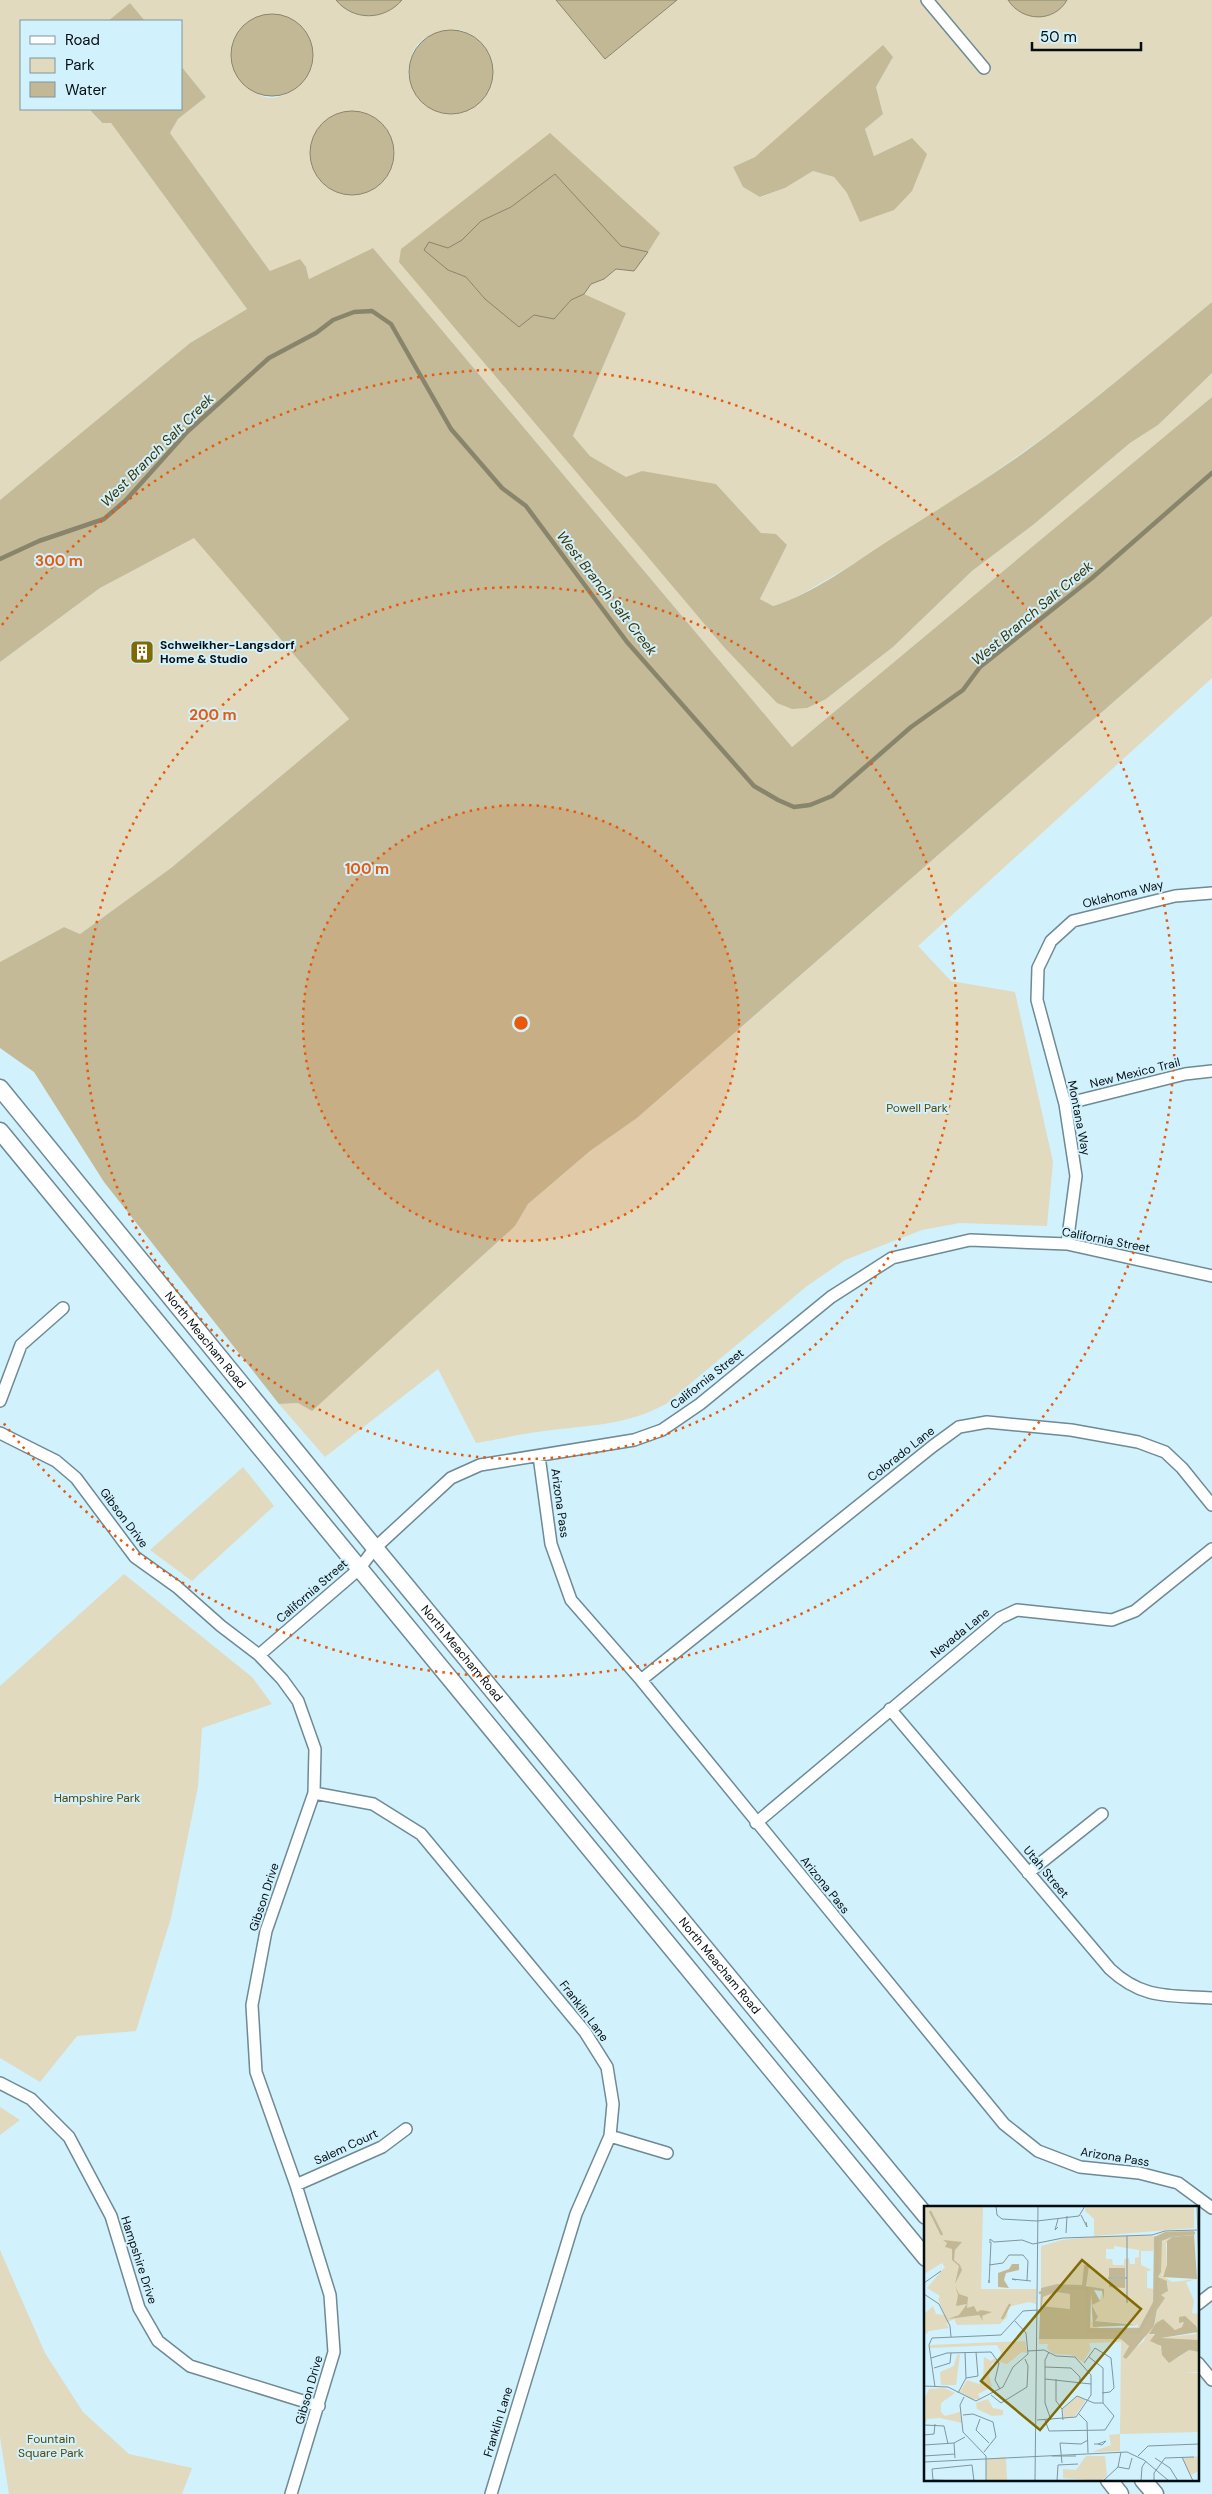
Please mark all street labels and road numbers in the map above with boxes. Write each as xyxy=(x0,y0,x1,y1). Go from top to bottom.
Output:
street label: Oklahoma Way xyxy=(1081,876,1166,912)
street label: New Mexico Trail xyxy=(1088,1054,1182,1092)
street label: Montana Way xyxy=(1064,1079,1094,1157)
street label: California Street xyxy=(1060,1224,1152,1256)
street label: North Meacham Road xyxy=(161,1288,250,1392)
street label: California Street xyxy=(667,1345,747,1413)
street label: Colorado Lane xyxy=(864,1423,938,1485)
street label: Arizona Pass xyxy=(547,1467,573,1539)
street label: Gibson Drive xyxy=(96,1485,152,1551)
street label: California Street xyxy=(273,1555,351,1626)
street label: North Meacham Road xyxy=(417,1602,506,1705)
street label: Nevada Lane xyxy=(927,1604,993,1662)
street label: Utah Street xyxy=(1020,1843,1073,1902)
street label: Arizona Pass xyxy=(797,1853,853,1917)
street label: Gibson Drive xyxy=(245,1861,283,1933)
street label: North Meacham Road xyxy=(675,1914,764,2017)
street label: Franklin Lane xyxy=(556,1977,612,2045)
street label: Salem Court xyxy=(312,2125,381,2169)
street label: Arizona Pass xyxy=(1079,2144,1151,2170)
street label: Hampshire Drive xyxy=(117,2214,161,2306)
street label: Gibson Drive xyxy=(292,2353,327,2426)
street label: Franklin Lane xyxy=(480,2385,516,2459)

